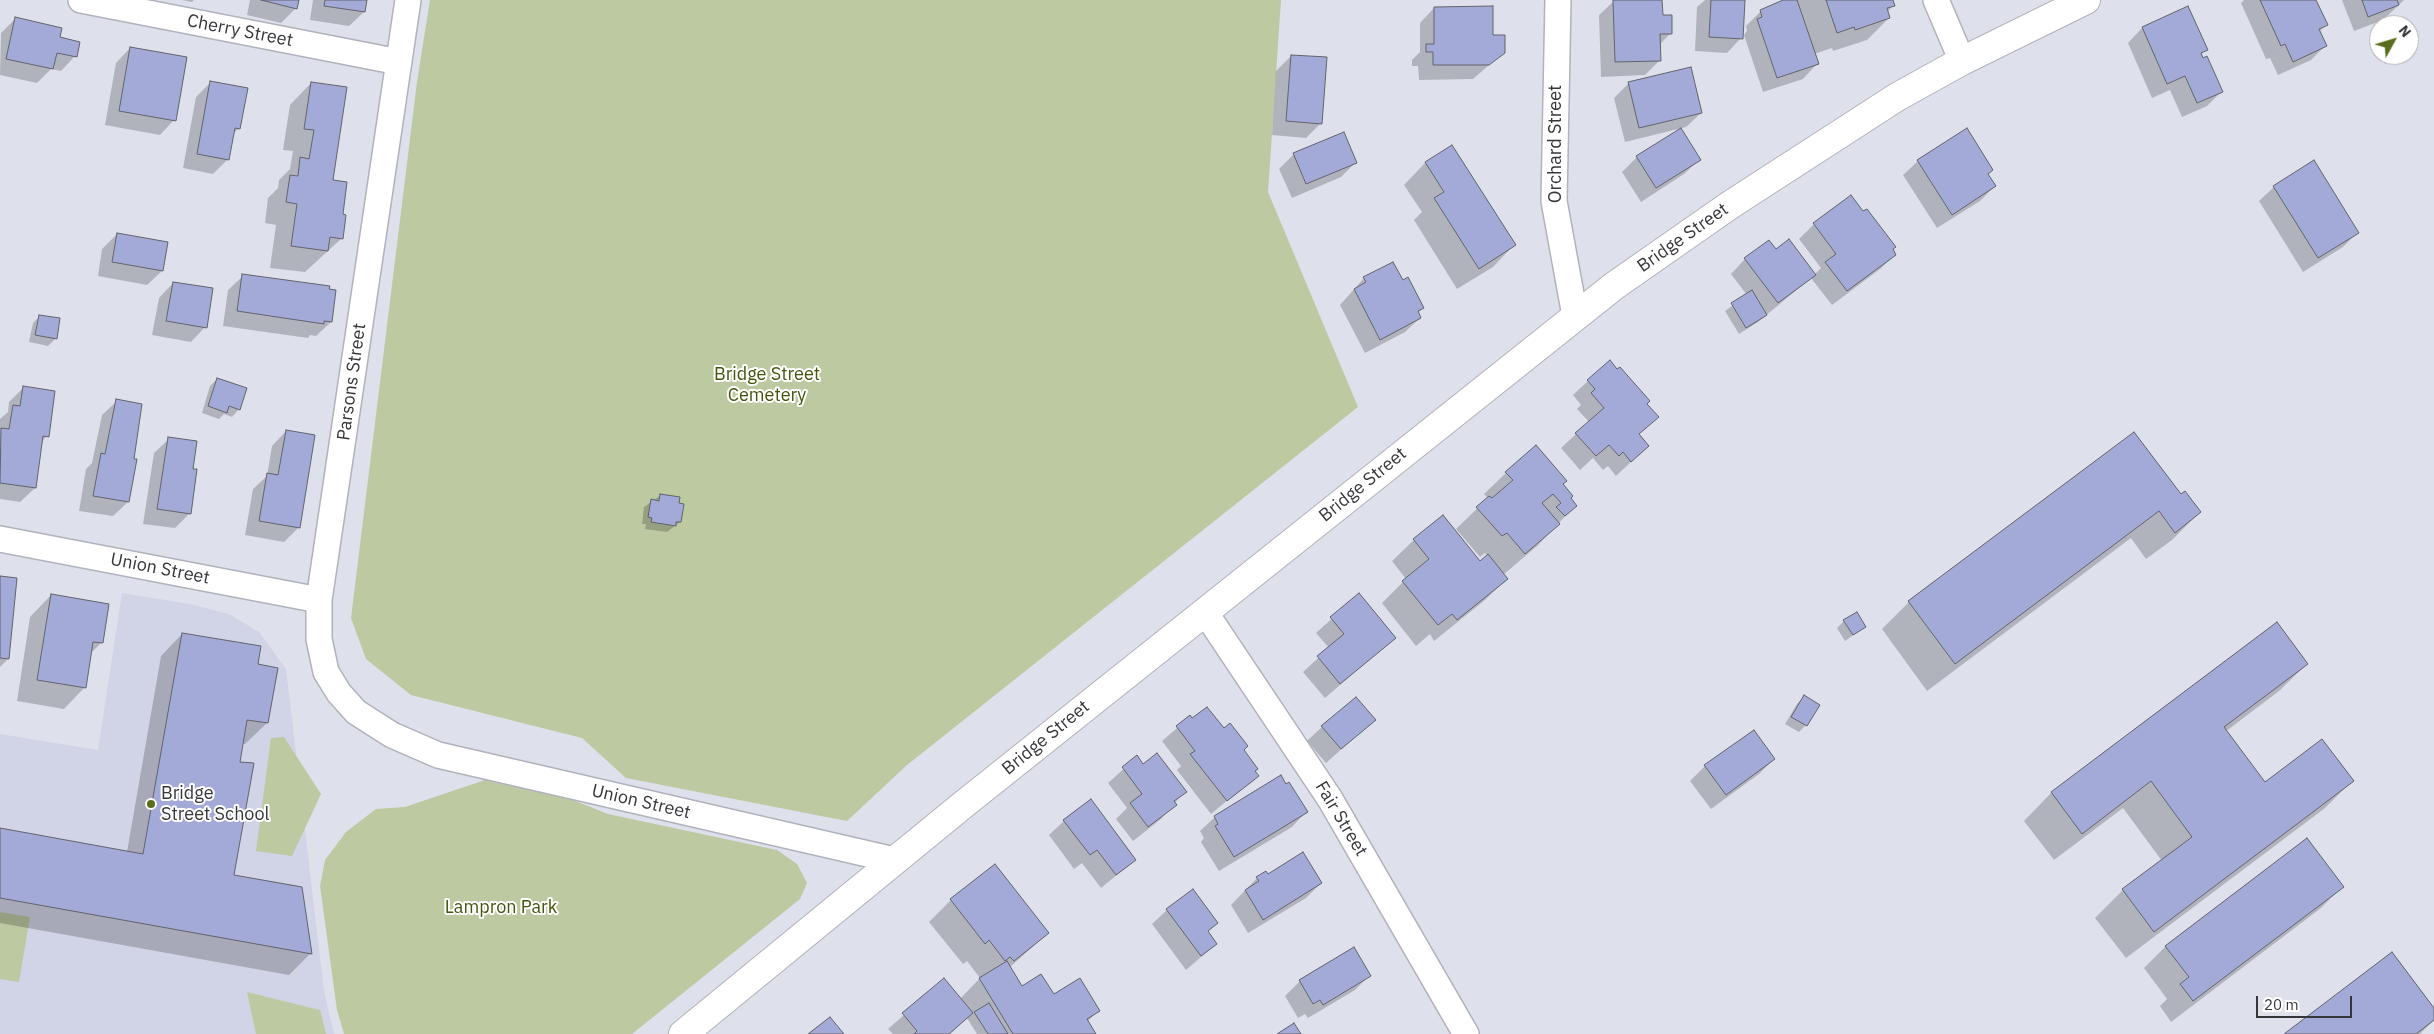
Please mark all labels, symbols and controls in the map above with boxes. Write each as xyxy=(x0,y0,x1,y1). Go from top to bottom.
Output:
street label: Cherry Street xyxy=(185,10,295,52)
north arrow xyxy=(2369,15,2419,65)
text: N xyxy=(2395,22,2415,41)
street label: Orchard Street xyxy=(1545,85,1567,203)
street label: Bridge Street xyxy=(1633,199,1733,277)
street label: Parsons Street xyxy=(333,322,371,442)
park label: Bridge Street Cemetery xyxy=(714,364,820,406)
street label: Bridge Street xyxy=(1315,443,1411,527)
street label: Union Street xyxy=(108,549,212,589)
street label: Bridge Street xyxy=(998,696,1094,780)
street label: Fair Street xyxy=(1310,778,1372,860)
street label: Union Street xyxy=(589,780,693,824)
place label: Bridge Street School xyxy=(161,783,269,826)
marker: Bridge Street School xyxy=(145,798,157,810)
park label: Lampron Park xyxy=(445,897,557,919)
scale bar xyxy=(2259,986,2355,1018)
text: 20 m xyxy=(2264,995,2299,1014)

